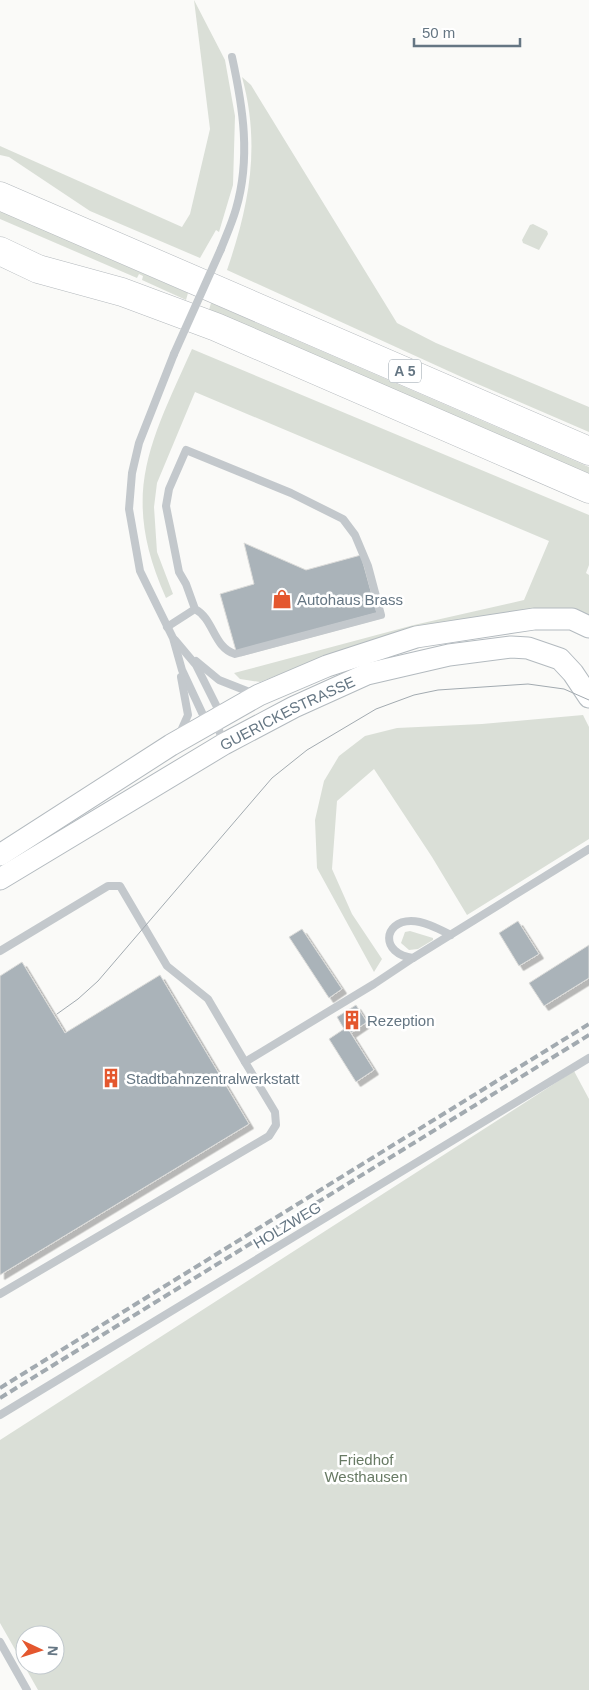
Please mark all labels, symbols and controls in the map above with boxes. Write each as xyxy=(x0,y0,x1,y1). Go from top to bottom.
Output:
scale bar xyxy=(414,15,520,47)
text: 50 m xyxy=(422,24,455,41)
road number: A 5 xyxy=(389,360,421,382)
shop icon: Autohaus Brass xyxy=(271,588,293,610)
place label: Autohaus Brass xyxy=(297,591,403,608)
street label: GUERICKESTRASSE xyxy=(217,672,357,753)
building icon: Rezeption xyxy=(341,1009,363,1031)
place label: Rezeption xyxy=(367,1012,435,1029)
building icon: Stadtbahnzentralwerkstatt xyxy=(100,1067,122,1089)
place label: Stadtbahnzentralwerkstatt xyxy=(126,1070,300,1087)
street label: HOLZWEG xyxy=(250,1198,324,1252)
park label: Friedhof Westhausen xyxy=(324,1451,408,1485)
north arrow xyxy=(15,1625,65,1675)
text: N xyxy=(45,1645,61,1657)

